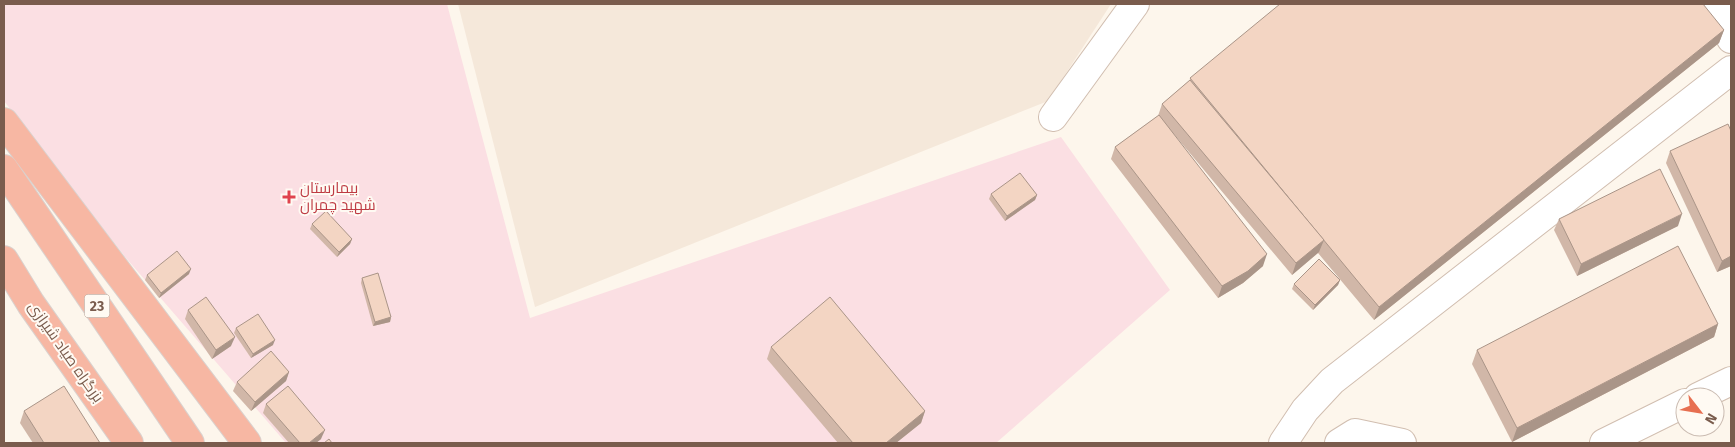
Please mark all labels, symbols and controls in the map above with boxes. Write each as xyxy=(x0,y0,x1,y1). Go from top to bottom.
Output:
place label: بیمارستان شهید چمران xyxy=(300,179,376,215)
marker: بیمارستان شهید چمران xyxy=(282,190,296,204)
road number: 23 xyxy=(84,294,110,318)
street label: بزرگراه صیاد شیرازی xyxy=(24,298,107,406)
north arrow xyxy=(1675,387,1725,437)
text: N xyxy=(1701,410,1720,427)

